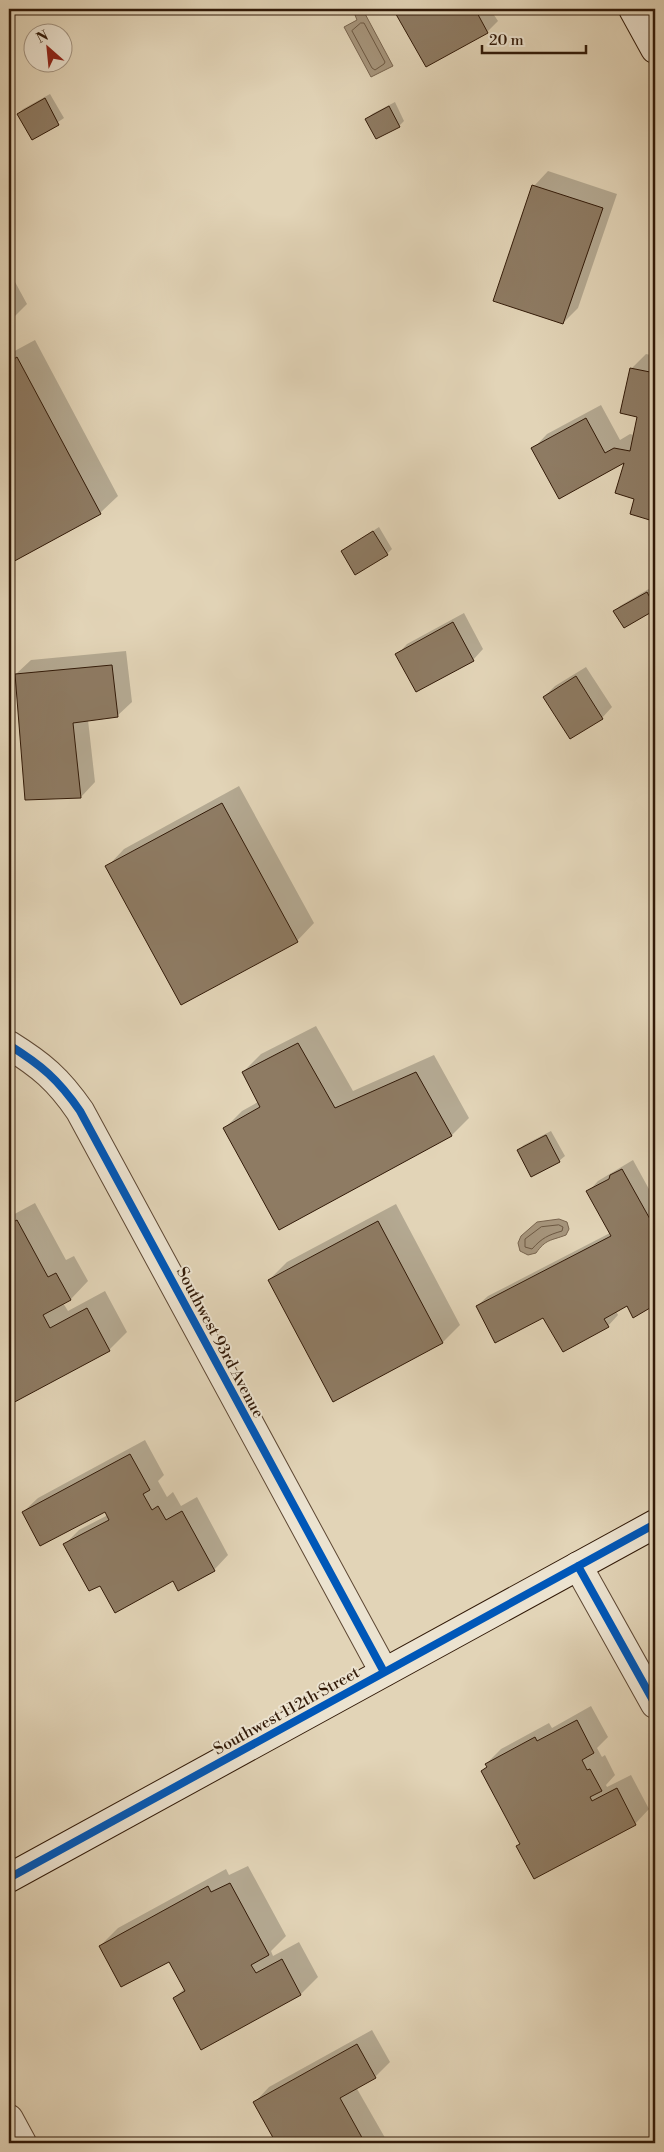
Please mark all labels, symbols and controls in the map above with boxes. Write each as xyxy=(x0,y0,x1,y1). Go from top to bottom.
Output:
north arrow xyxy=(22,22,72,72)
scale bar xyxy=(482,22,585,54)
text: N xyxy=(34,27,52,48)
text: 20 m xyxy=(489,31,524,50)
street label: Southwest 93rd Avenue xyxy=(172,1264,268,1421)
street label: Southwest 112th Street xyxy=(210,1662,363,1759)

